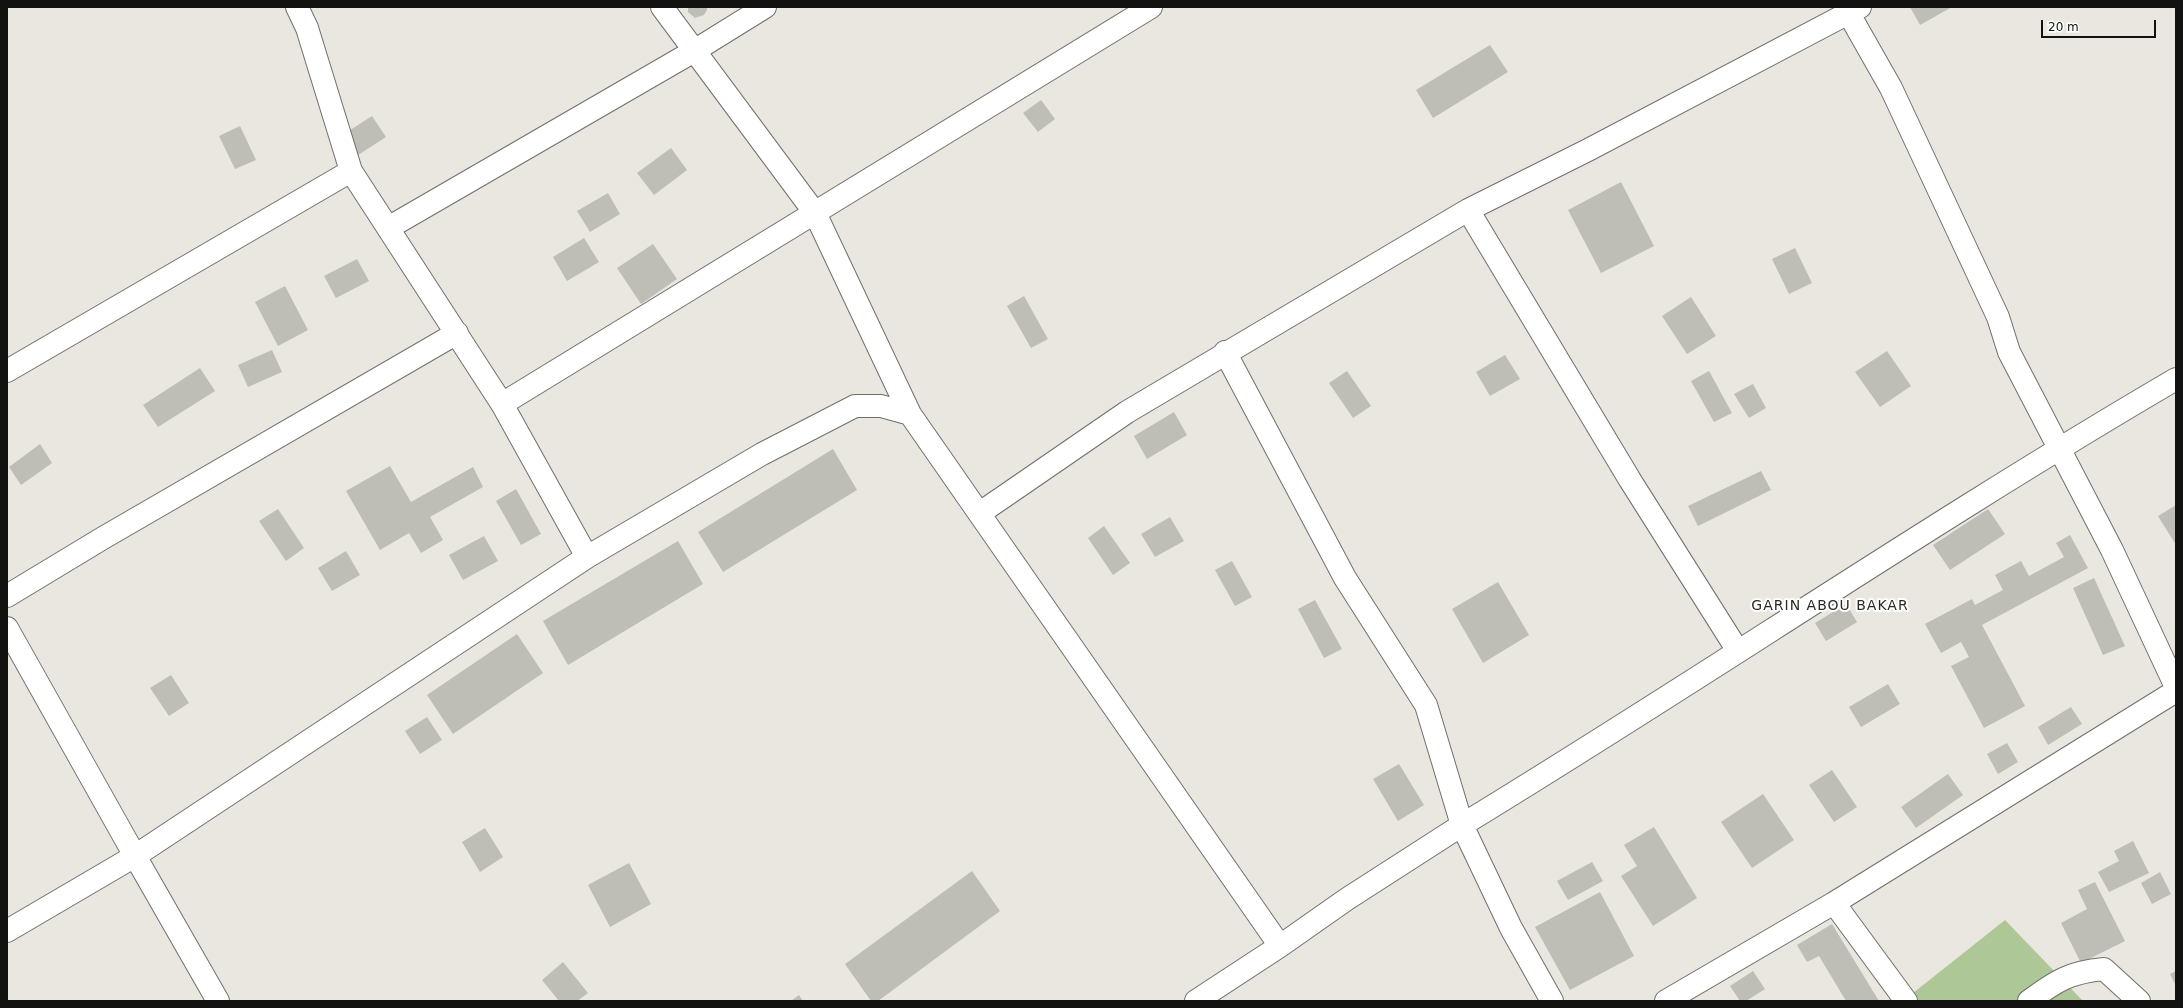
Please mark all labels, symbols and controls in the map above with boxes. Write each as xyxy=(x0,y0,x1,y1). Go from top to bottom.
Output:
scale bar xyxy=(2043,12,2158,38)
text: 20 m xyxy=(2048,20,2079,34)
district label: GARIN ABOU BAKAR xyxy=(1751,598,1909,614)

